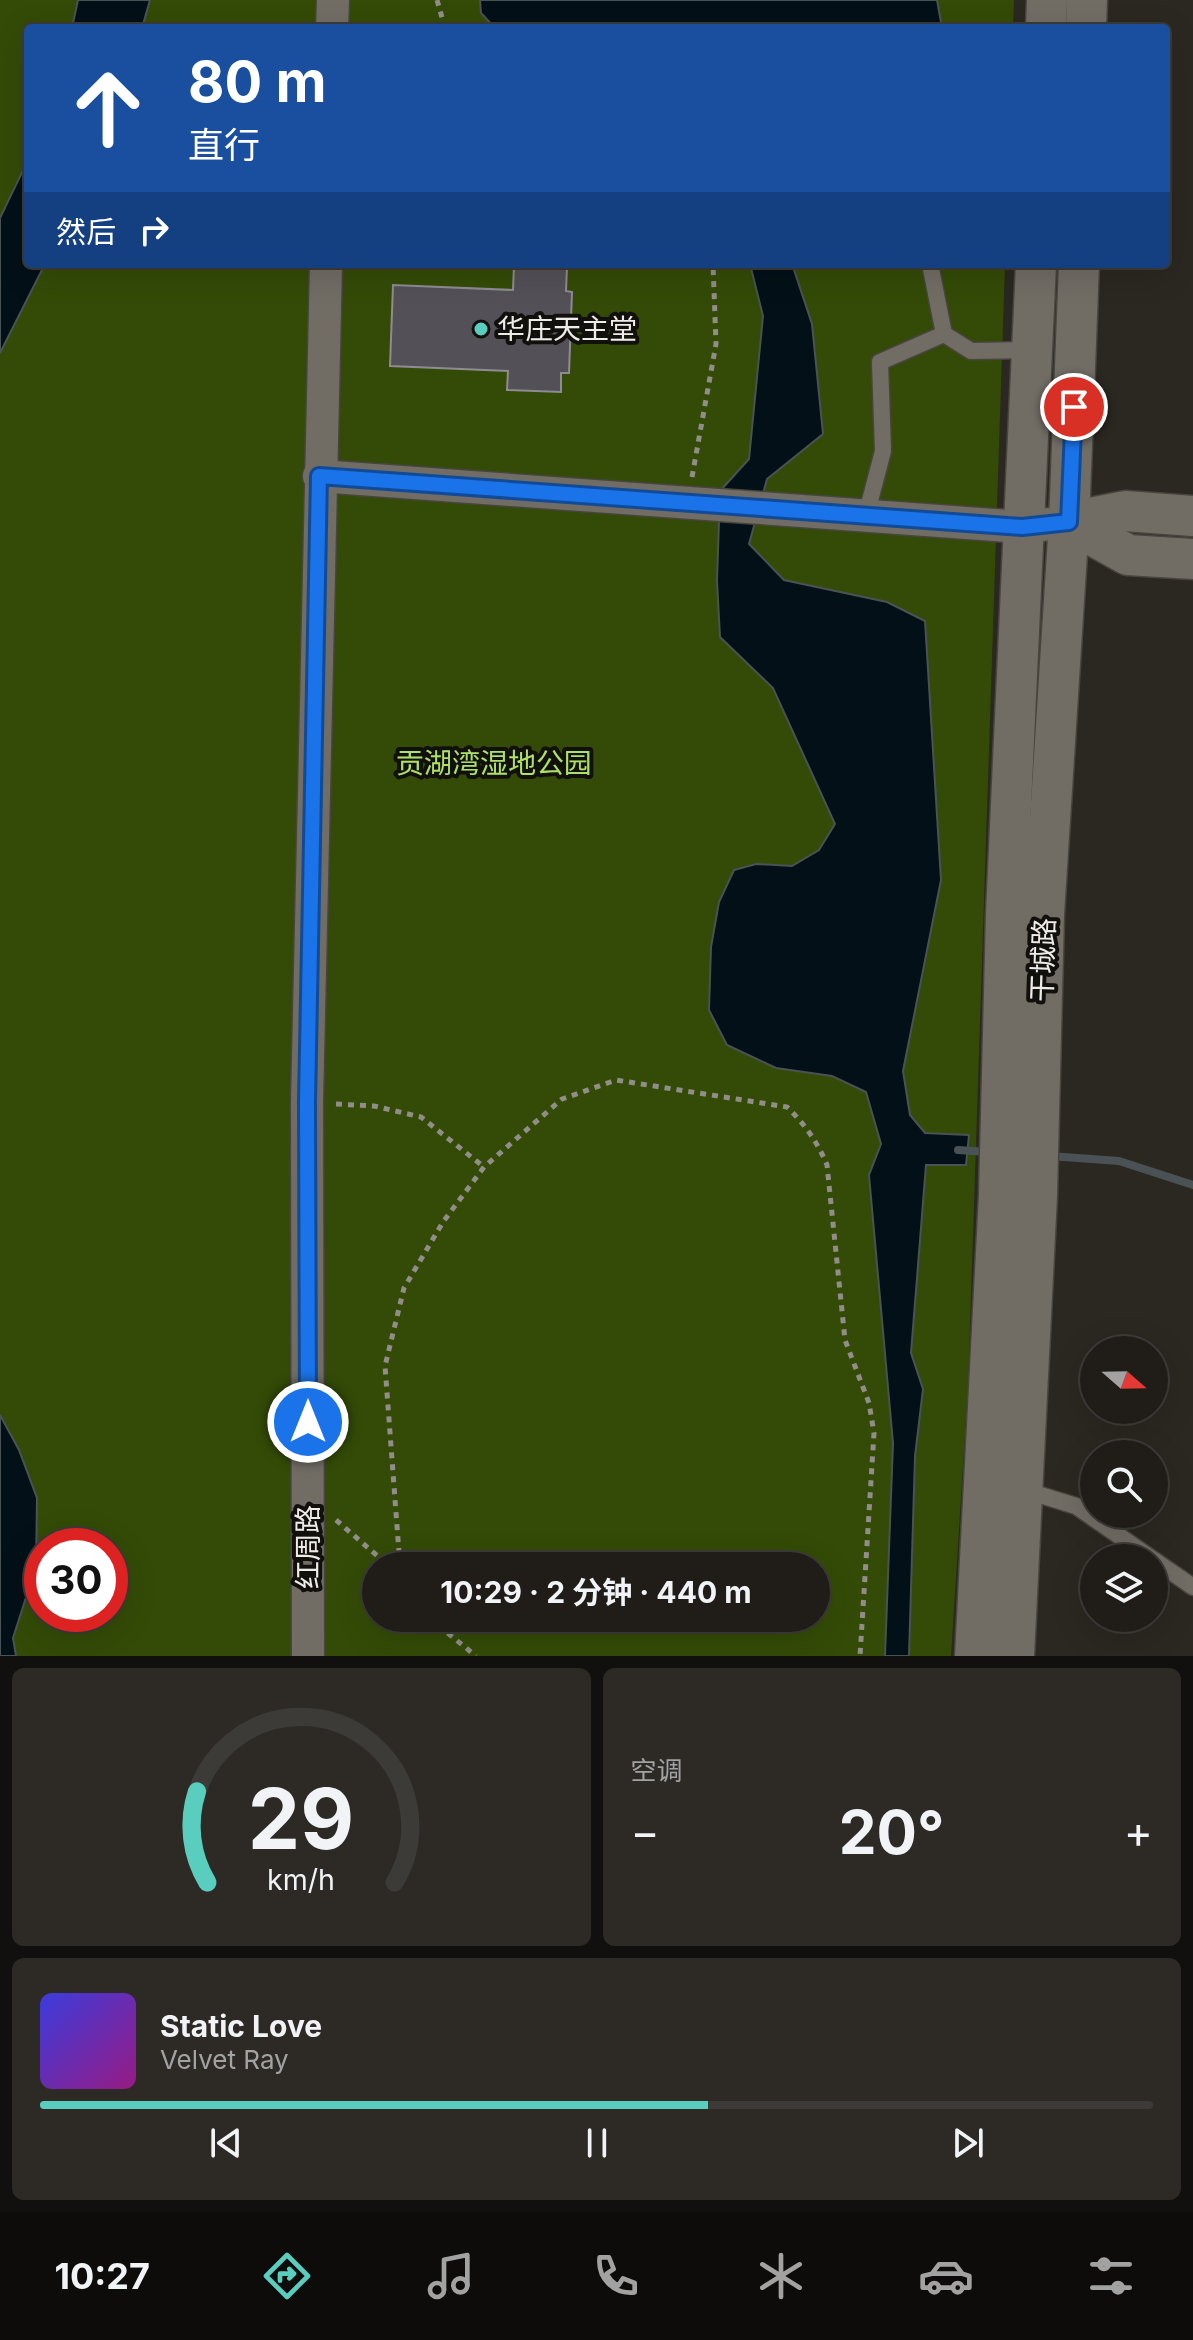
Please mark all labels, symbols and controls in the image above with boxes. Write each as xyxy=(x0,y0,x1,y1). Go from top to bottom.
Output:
text: 80 m xyxy=(188,48,327,116)
icon: ahead xyxy=(56,56,160,160)
text: 直行 xyxy=(188,123,260,167)
icon: right xyxy=(132,208,176,252)
text: 然后 xyxy=(56,214,116,250)
place label: 华庄天主堂 xyxy=(497,312,637,346)
marker: 华庄天主堂 xyxy=(472,320,490,338)
pin xyxy=(1040,373,1108,441)
icon: arrive xyxy=(1052,385,1096,429)
park label: 贡湖湾湿地公园 xyxy=(396,746,592,780)
street label: 干城路 xyxy=(1025,917,1061,1003)
north arrow xyxy=(1080,1336,1168,1424)
map controls xyxy=(1080,1336,1168,1632)
position arrow xyxy=(266,1380,350,1464)
button: search xyxy=(1080,1440,1168,1528)
street label: 红周路 xyxy=(291,1505,325,1589)
speed limit sign: 30 xyxy=(24,1528,128,1632)
button: layers xyxy=(1080,1544,1168,1632)
text: 10:29 · 2 分钟 · 440 m xyxy=(440,1574,752,1610)
text: 空调 xyxy=(631,1755,683,1786)
text: 29 xyxy=(248,1768,354,1869)
text: 20° xyxy=(839,1796,945,1868)
text: − xyxy=(631,1805,660,1859)
text: + xyxy=(1124,1805,1153,1859)
text: km/h xyxy=(267,1862,335,1897)
text: Static Love xyxy=(160,2008,322,2044)
text: Velvet Ray xyxy=(160,2044,289,2075)
icon: previous xyxy=(204,2121,248,2165)
icon: pause xyxy=(575,2121,619,2165)
icon: next xyxy=(946,2121,990,2165)
icon: directions xyxy=(259,2248,315,2304)
icon: music xyxy=(423,2248,479,2304)
icon: phone xyxy=(588,2248,644,2304)
icon: climate xyxy=(753,2248,809,2304)
icon: car xyxy=(918,2248,974,2304)
icon: filters xyxy=(1083,2248,1139,2304)
text: 10:27 xyxy=(54,2254,150,2298)

